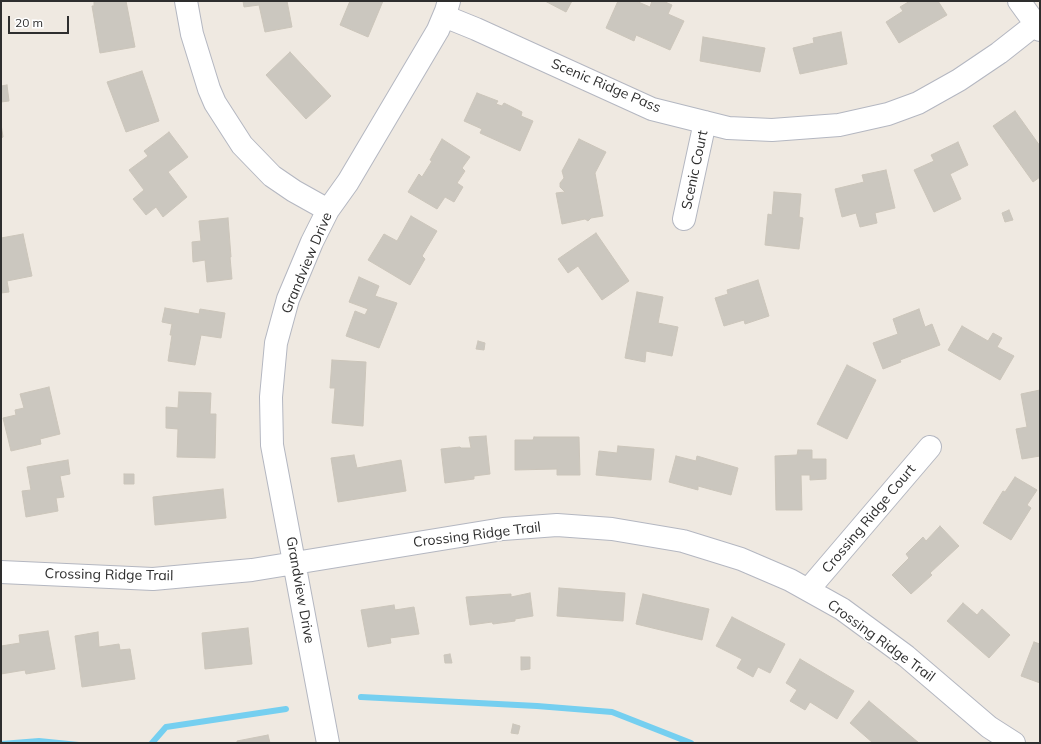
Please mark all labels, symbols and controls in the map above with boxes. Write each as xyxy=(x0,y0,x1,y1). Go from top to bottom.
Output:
scale bar xyxy=(10,8,71,34)
text: 20 m xyxy=(15,15,43,30)
street label: Scenic Ridge Pass xyxy=(549,55,663,117)
street label: Scenic Court xyxy=(678,129,712,211)
street label: Grandview Drive xyxy=(278,210,336,316)
street label: Crossing Ridge Court xyxy=(819,461,919,577)
street label: Crossing Ridge Trail xyxy=(412,519,542,551)
street label: Grandview Drive xyxy=(282,535,318,645)
street label: Crossing Ridge Trail xyxy=(45,565,173,585)
street label: Crossing Ridge Trail xyxy=(824,596,938,686)

